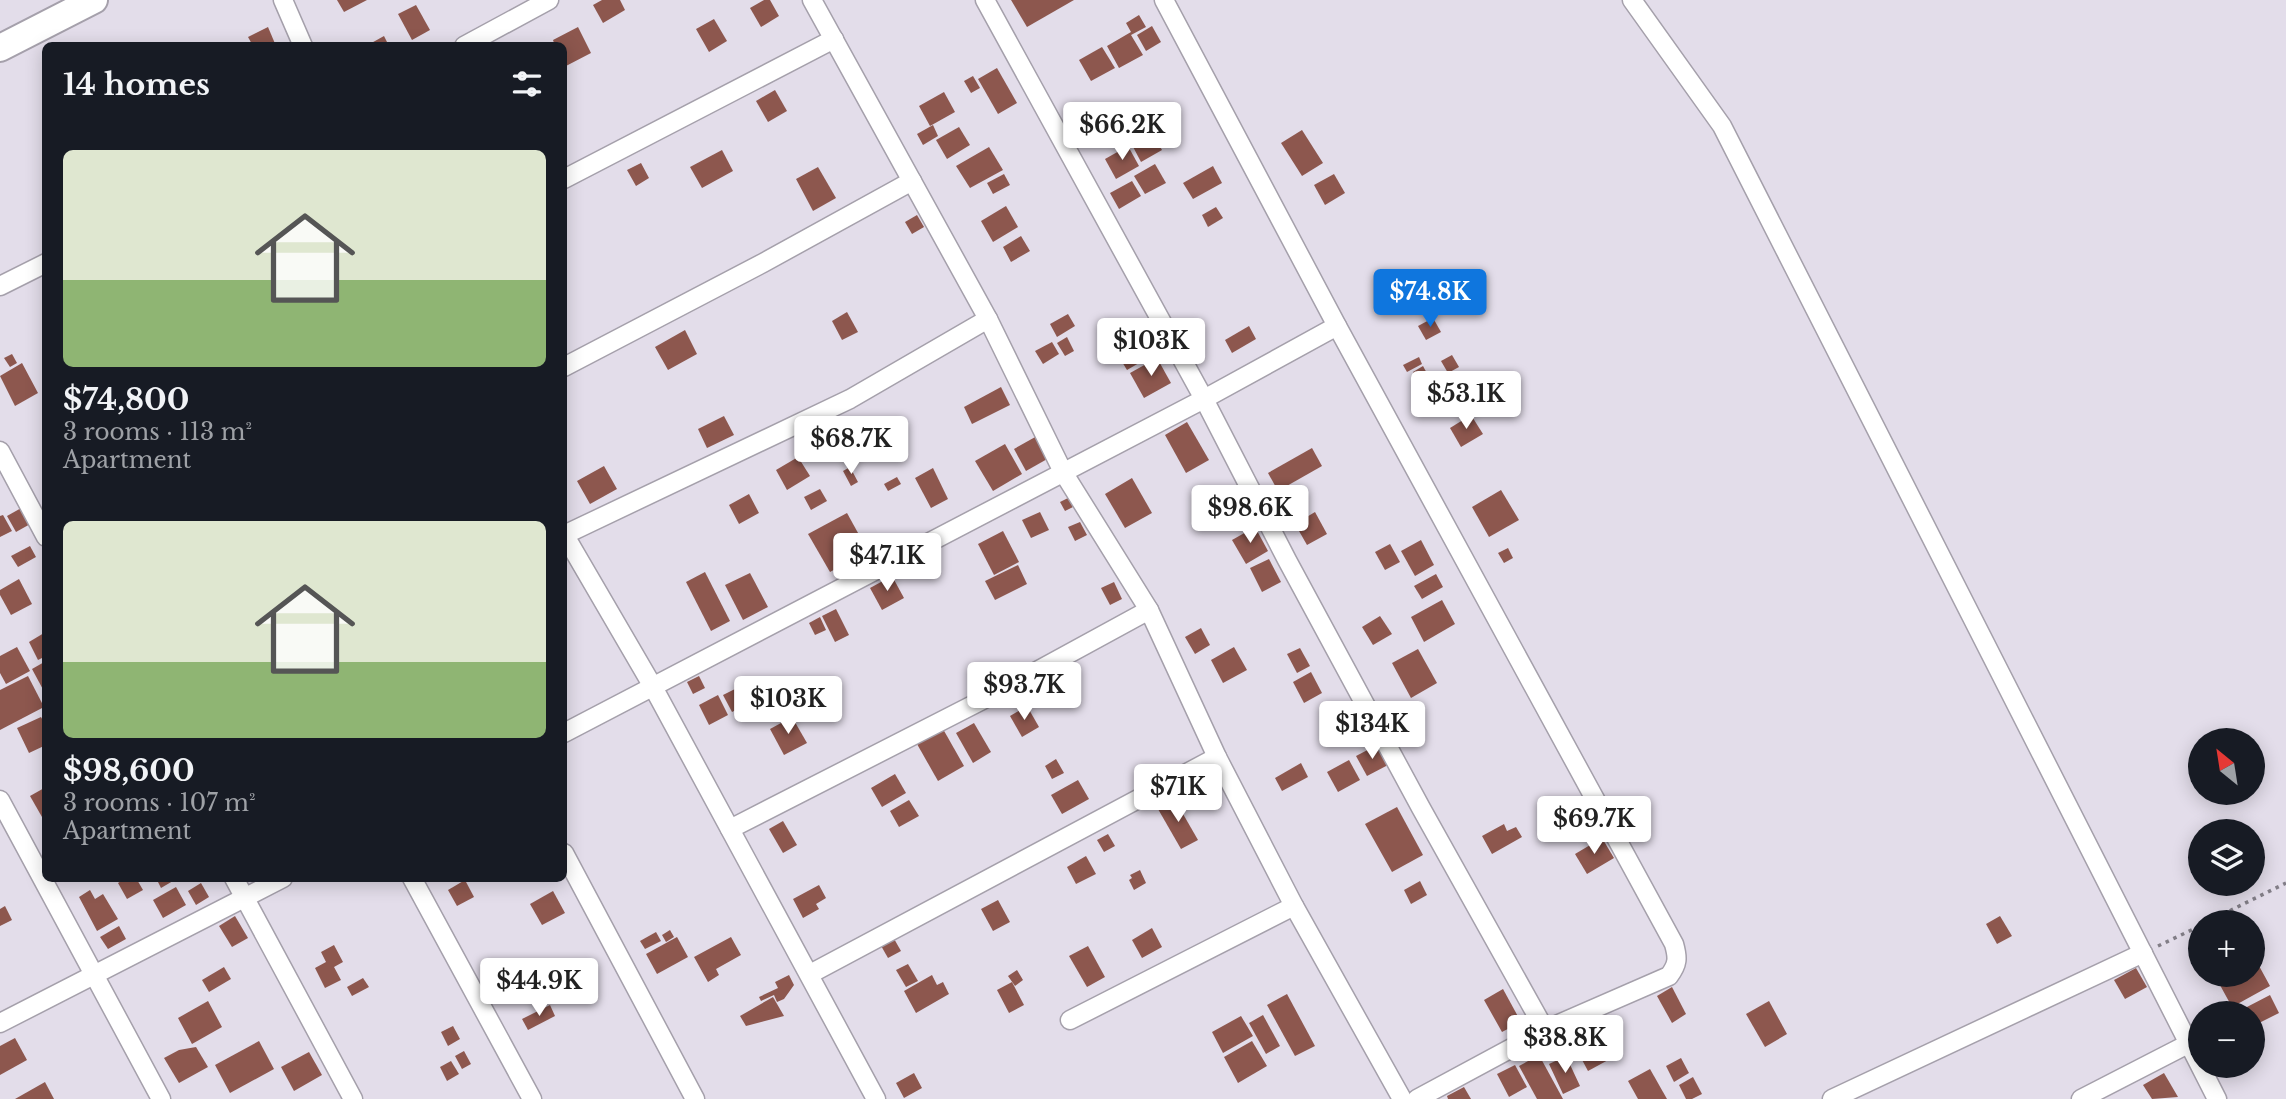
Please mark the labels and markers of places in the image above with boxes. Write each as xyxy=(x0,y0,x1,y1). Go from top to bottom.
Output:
pin: $66.2K xyxy=(1065,102,1179,162)
pin: $74.8K xyxy=(1373,270,1487,329)
pin: $103K xyxy=(1102,318,1200,378)
pin: $53.1K xyxy=(1409,372,1523,431)
pin: $68.7K xyxy=(794,416,908,476)
pin: $98.6K xyxy=(1193,486,1307,545)
pin: $47.1K xyxy=(830,534,944,593)
pin: $93.7K xyxy=(967,662,1081,722)
pin: $103K xyxy=(739,676,837,736)
pin: $134K xyxy=(1323,702,1421,761)
pin: $71K xyxy=(1137,764,1219,824)
pin: $69.7K xyxy=(1537,796,1651,856)
pin: $44.9K xyxy=(482,958,596,1018)
pin: $38.8K xyxy=(1508,1016,1622,1075)

